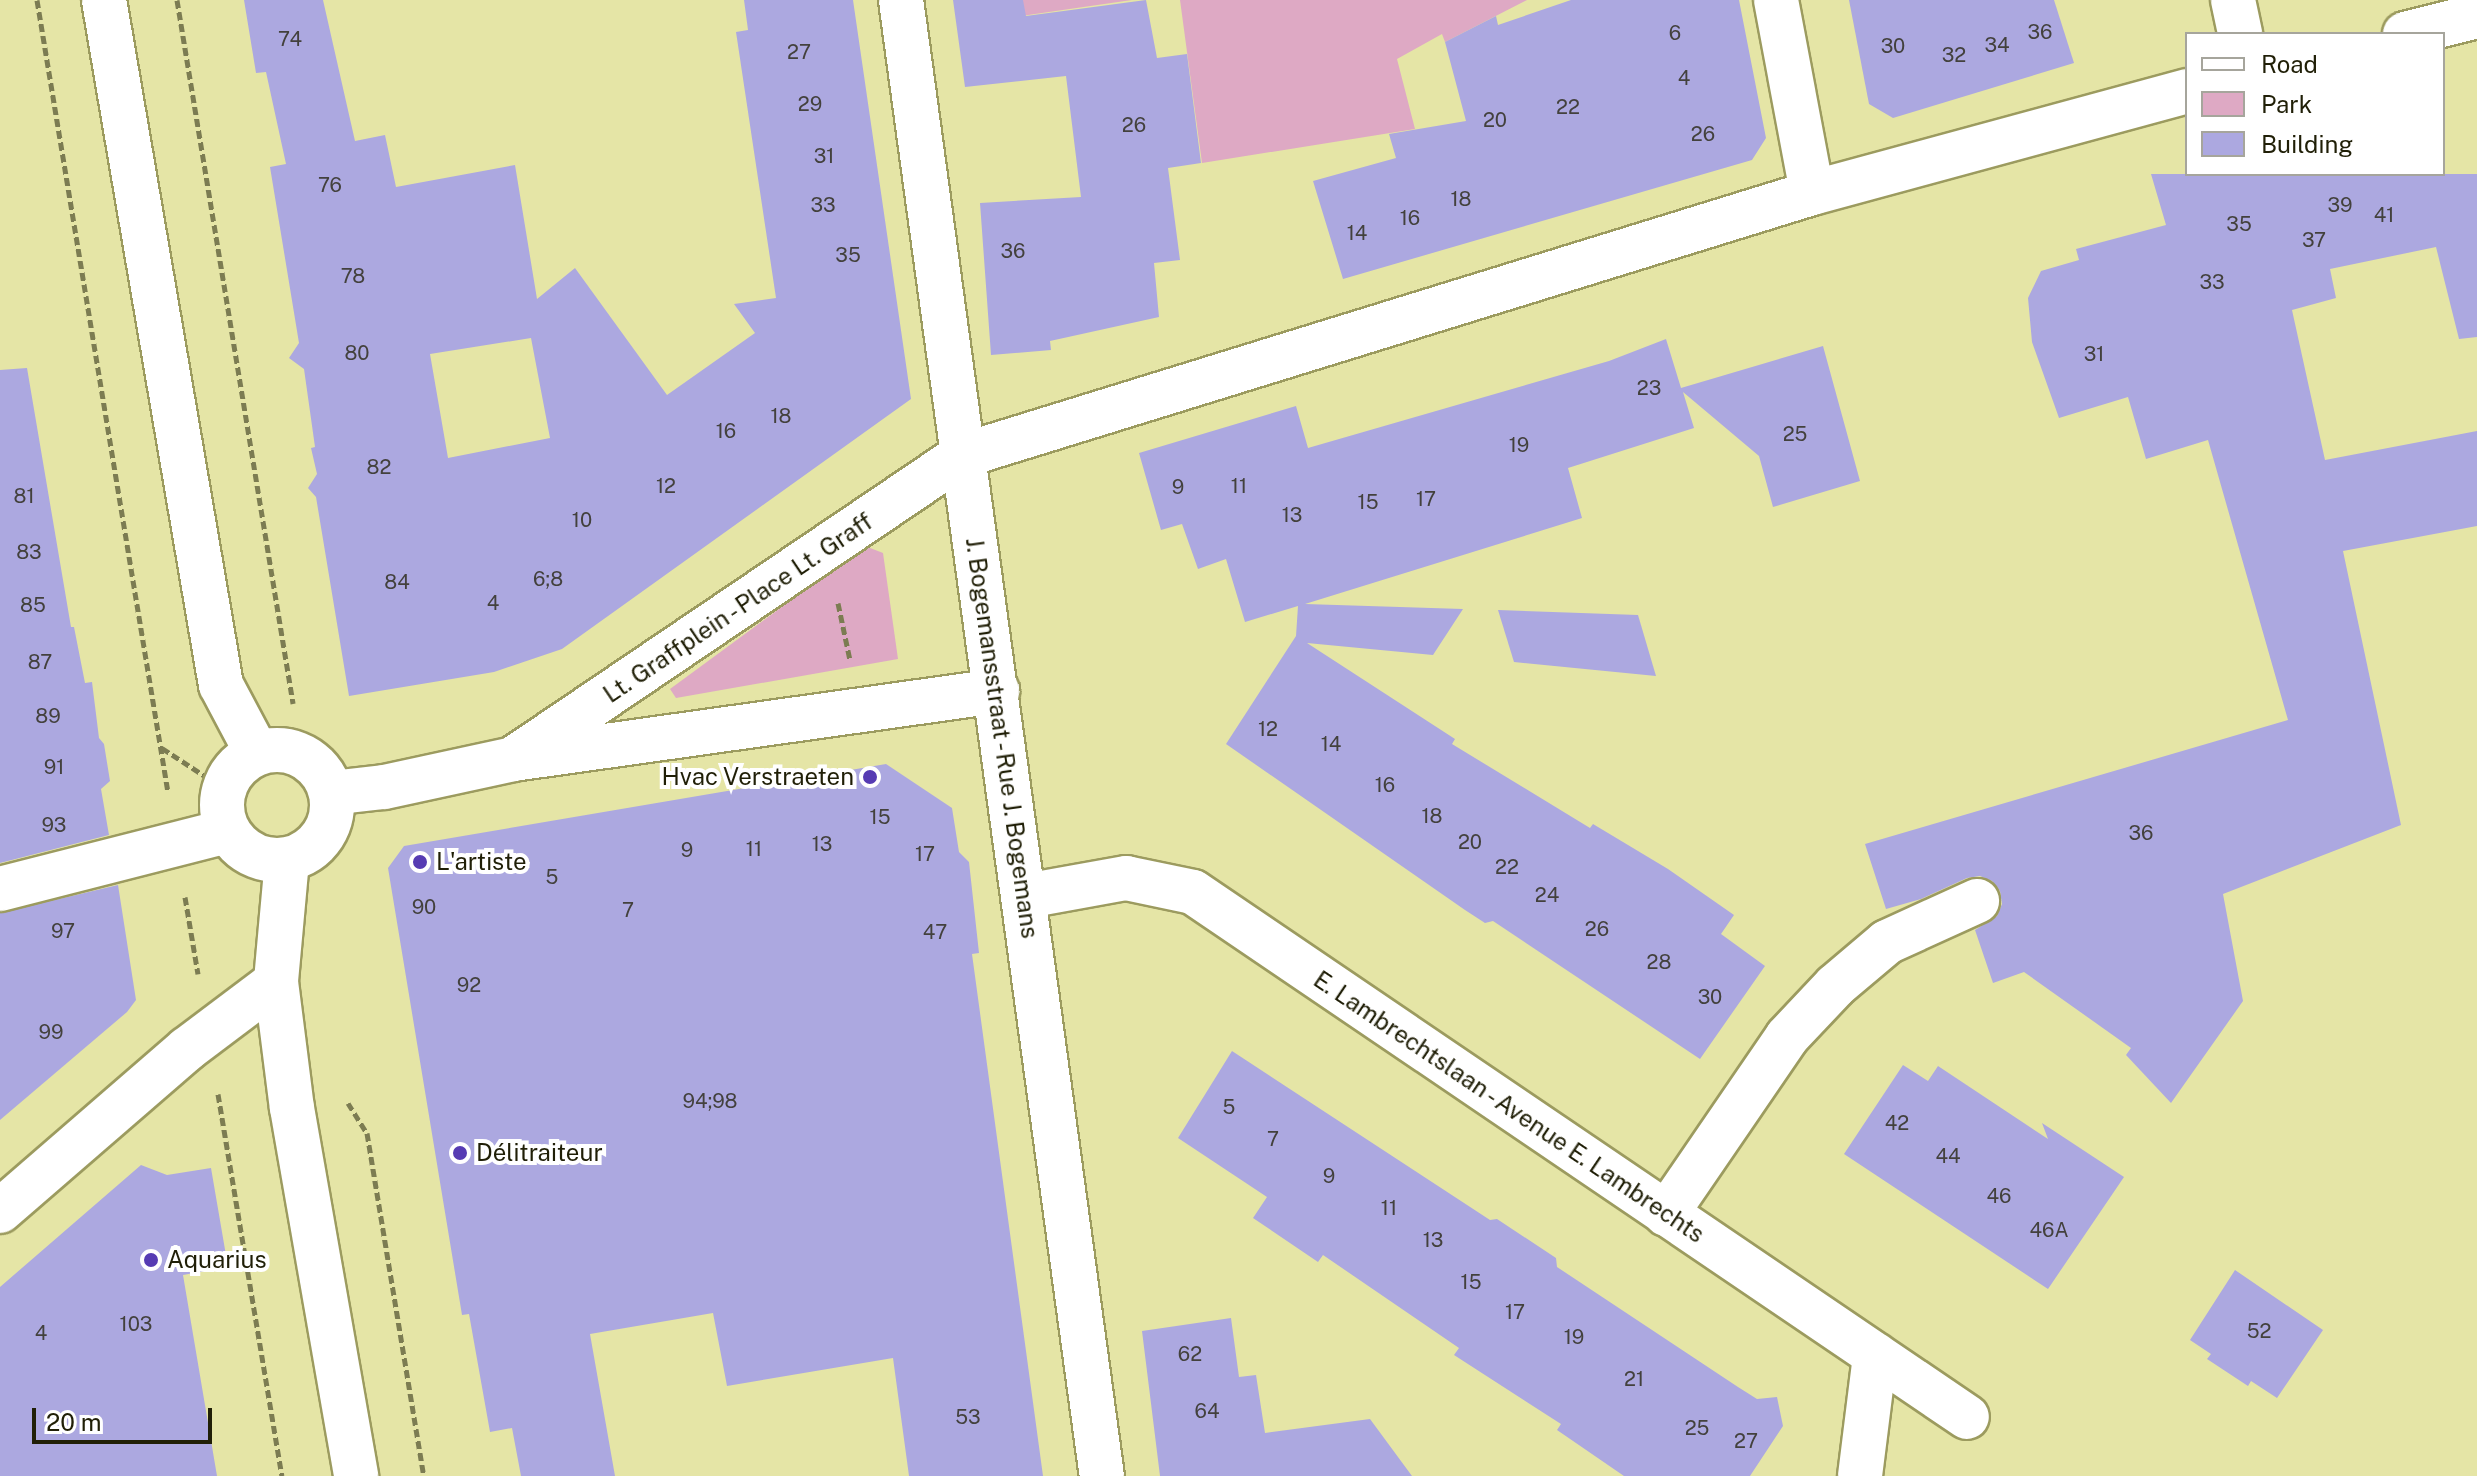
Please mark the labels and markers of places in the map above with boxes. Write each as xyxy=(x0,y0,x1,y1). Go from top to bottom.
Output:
place label: Hvac Verstraeten xyxy=(661,763,854,791)
marker: Hvac Verstraeten xyxy=(861,768,879,786)
place label: L'artiste xyxy=(436,848,527,876)
marker: L'artiste xyxy=(411,853,429,871)
place label: Délitraiteur xyxy=(476,1139,603,1167)
marker: Délitraiteur xyxy=(451,1144,469,1162)
place label: Aquarius xyxy=(167,1246,267,1274)
marker: Aquarius xyxy=(142,1251,160,1269)

